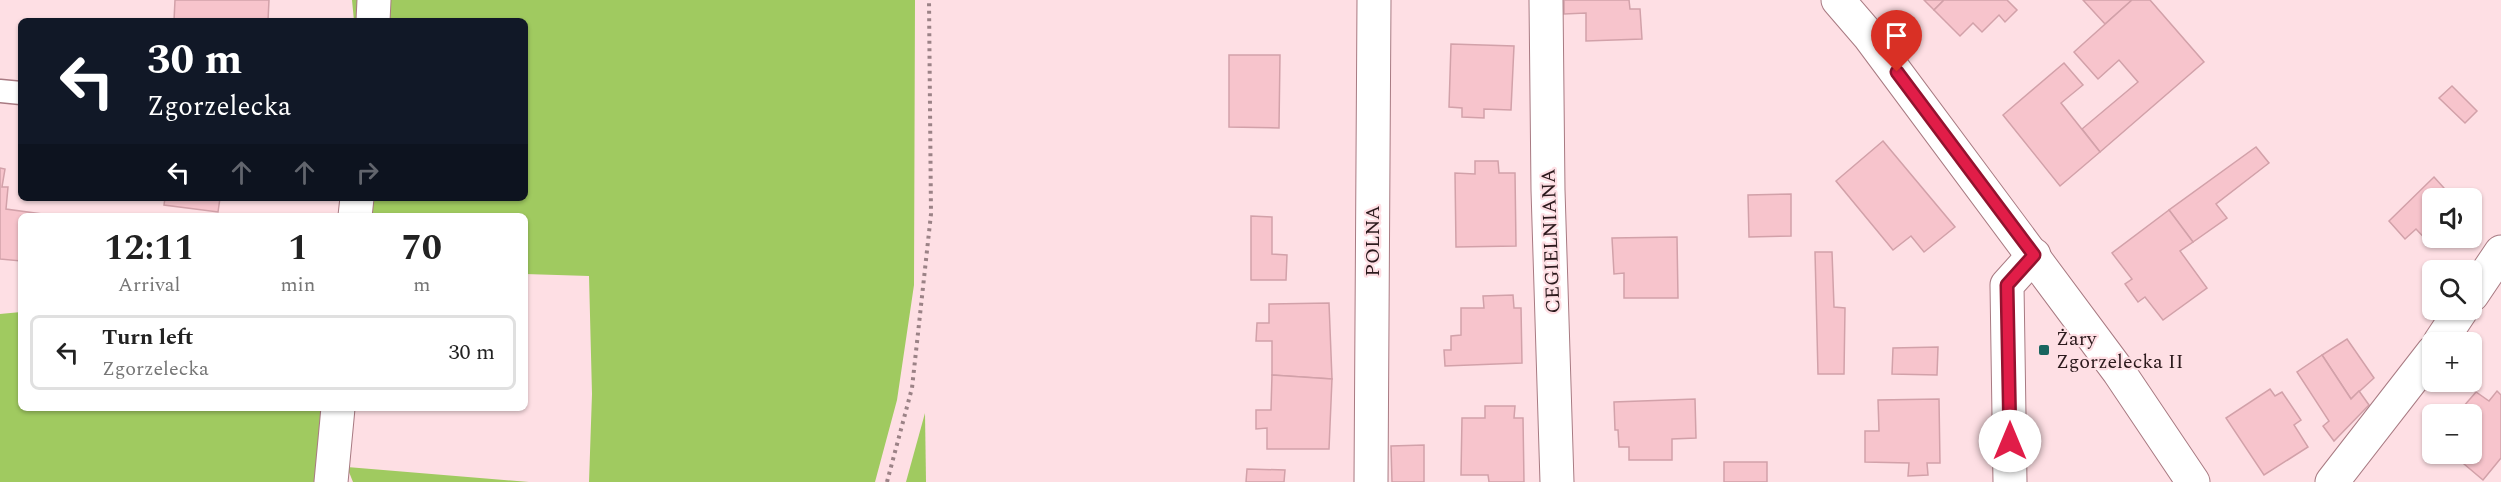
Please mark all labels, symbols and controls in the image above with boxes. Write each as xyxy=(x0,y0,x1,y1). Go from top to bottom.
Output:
pin xyxy=(1871,10,1922,72)
icon: arrive xyxy=(1880,19,1913,52)
text: 30 m xyxy=(147,29,242,92)
icon: left xyxy=(48,42,126,120)
text: Zgorzelecka xyxy=(147,86,291,128)
icon: left xyxy=(162,156,195,189)
icon: ahead xyxy=(225,156,258,189)
icon: ahead xyxy=(288,156,321,189)
icon: right xyxy=(351,156,384,189)
street label: CEGIELNIANA xyxy=(1533,168,1569,314)
map controls xyxy=(2422,188,2482,464)
button: sound xyxy=(2422,188,2482,248)
street label: POLNA xyxy=(1358,205,1388,277)
text: 12:11 xyxy=(104,221,194,276)
text: 1 xyxy=(288,221,308,276)
text: 70 xyxy=(402,221,442,276)
button: search xyxy=(2422,260,2482,320)
text: Arrival xyxy=(118,270,180,300)
text: min xyxy=(281,270,316,300)
text: m xyxy=(413,270,430,300)
text: Turn left xyxy=(102,321,194,354)
place label: Żary Zgorzelecka II xyxy=(2056,324,2183,377)
button: + xyxy=(2422,332,2482,392)
icon: left xyxy=(51,336,84,369)
text: 30 m xyxy=(449,336,495,369)
marker: Żary Zgorzelecka II xyxy=(2037,343,2051,357)
text: Zgorzelecka xyxy=(102,354,209,384)
button: − xyxy=(2422,404,2482,464)
position arrow xyxy=(1978,409,2042,473)

